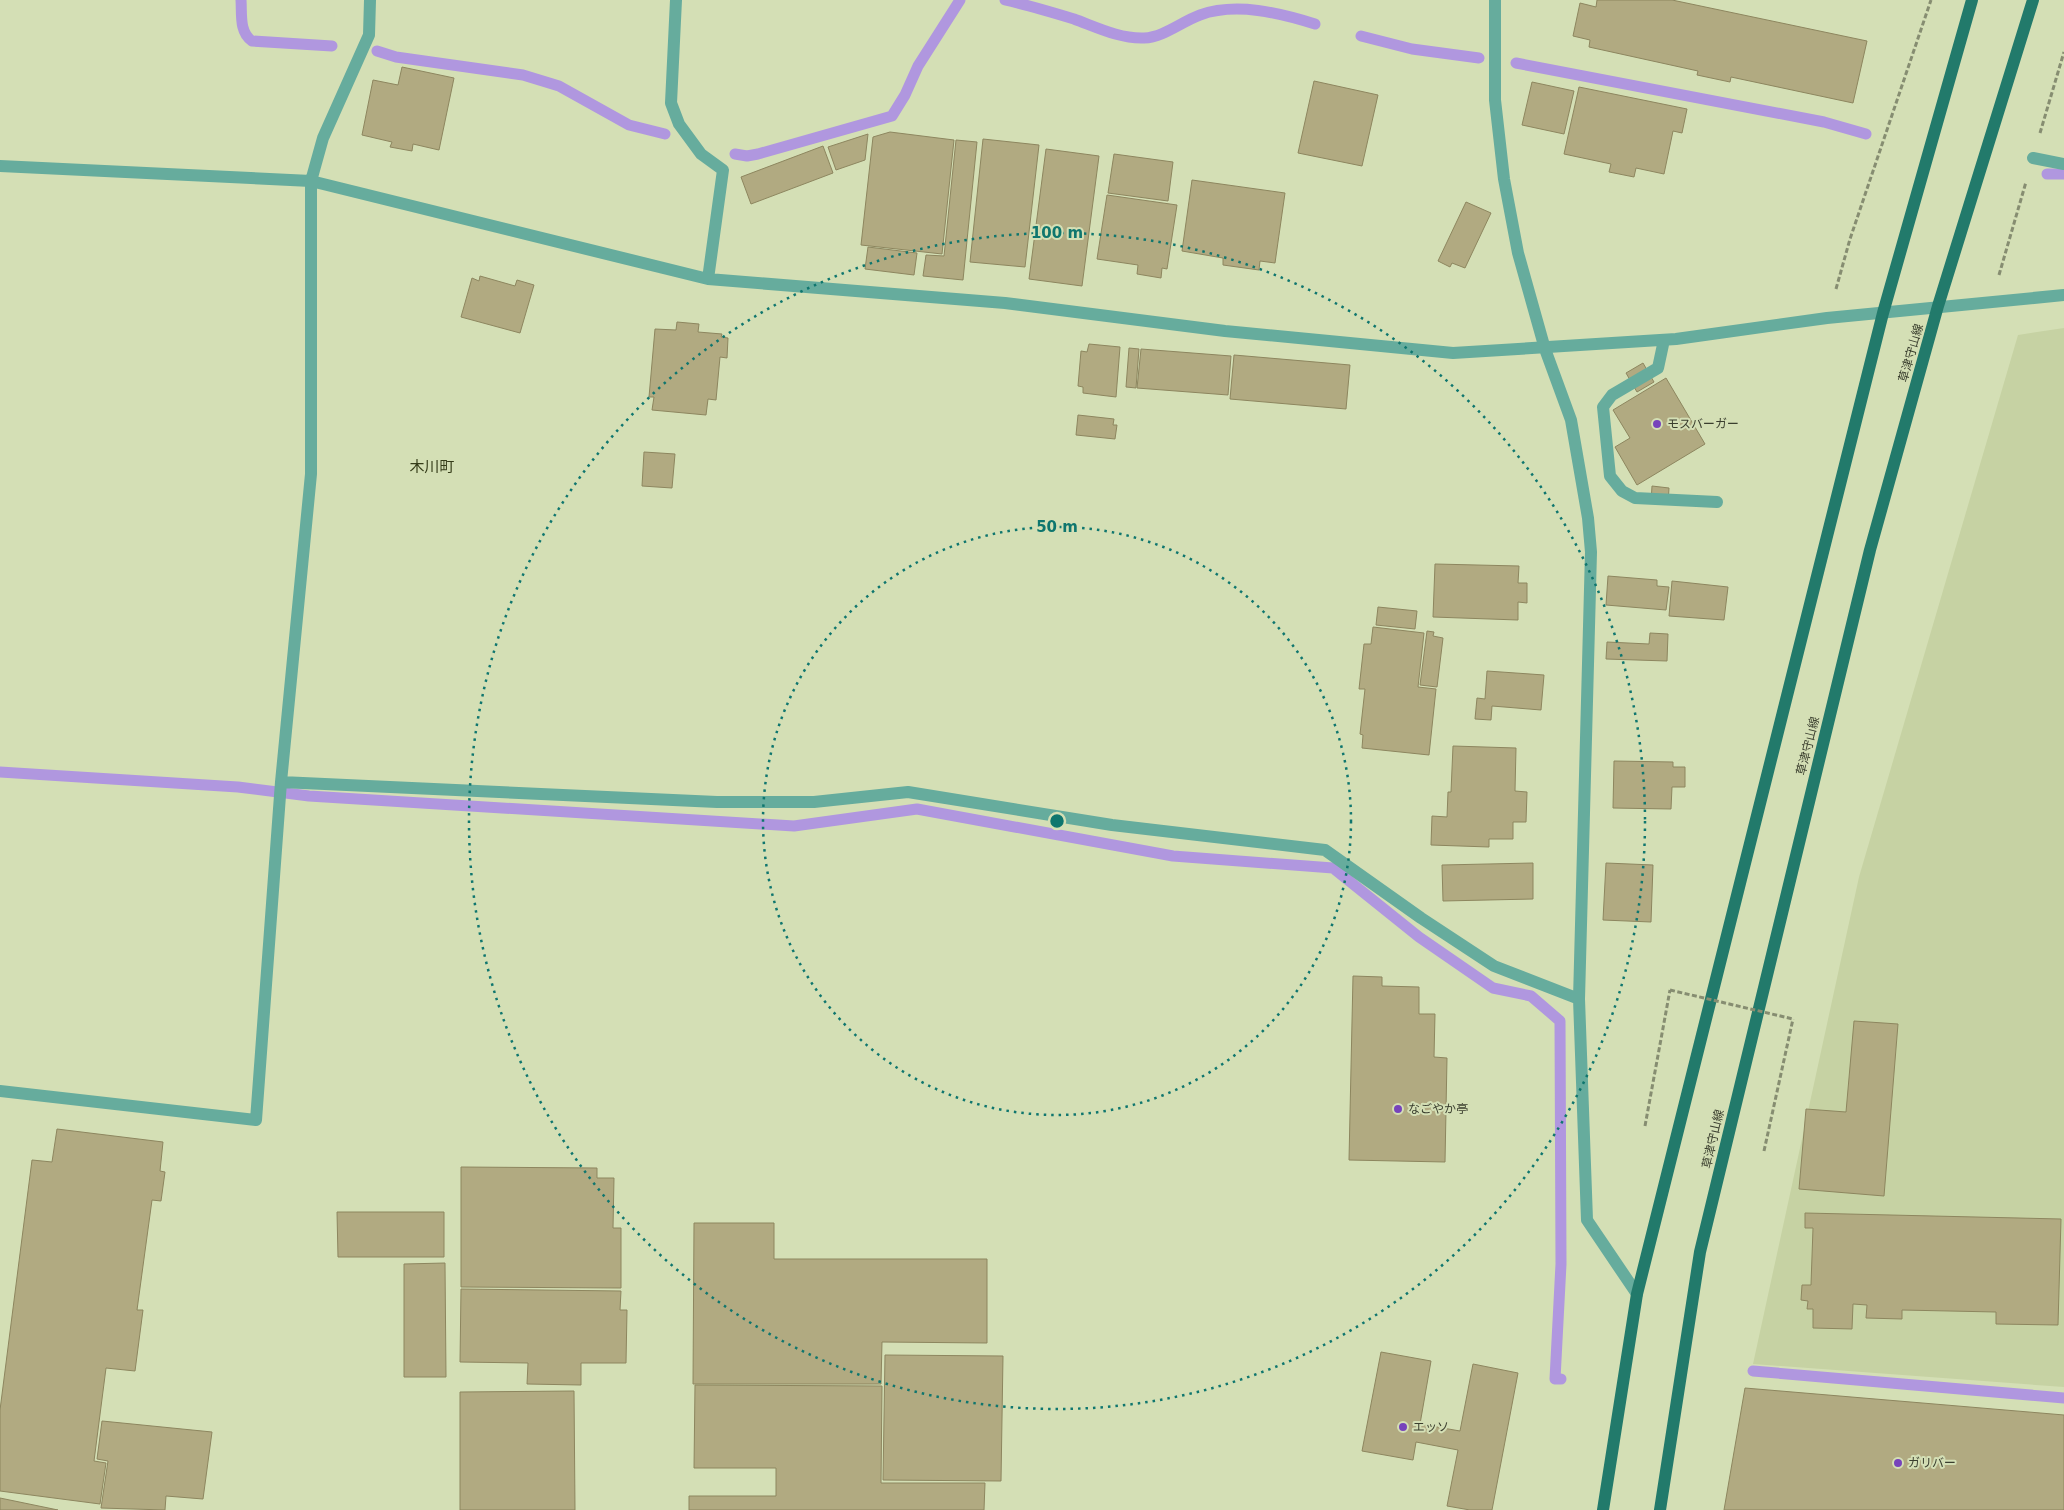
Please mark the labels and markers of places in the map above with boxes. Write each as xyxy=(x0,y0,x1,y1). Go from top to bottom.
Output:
place label: モスバーガー xyxy=(1667,417,1739,431)
marker: モスバーガー xyxy=(1651,418,1663,430)
centre of rings xyxy=(1048,812,1066,830)
place label: なごやか亭 xyxy=(1408,1102,1468,1116)
marker: なごやか亭 xyxy=(1392,1103,1404,1115)
place label: エッソ xyxy=(1413,1420,1449,1434)
marker: エッソ xyxy=(1397,1421,1409,1433)
place label: ガリバー xyxy=(1908,1456,1956,1470)
marker: ガリバー xyxy=(1892,1457,1904,1469)

